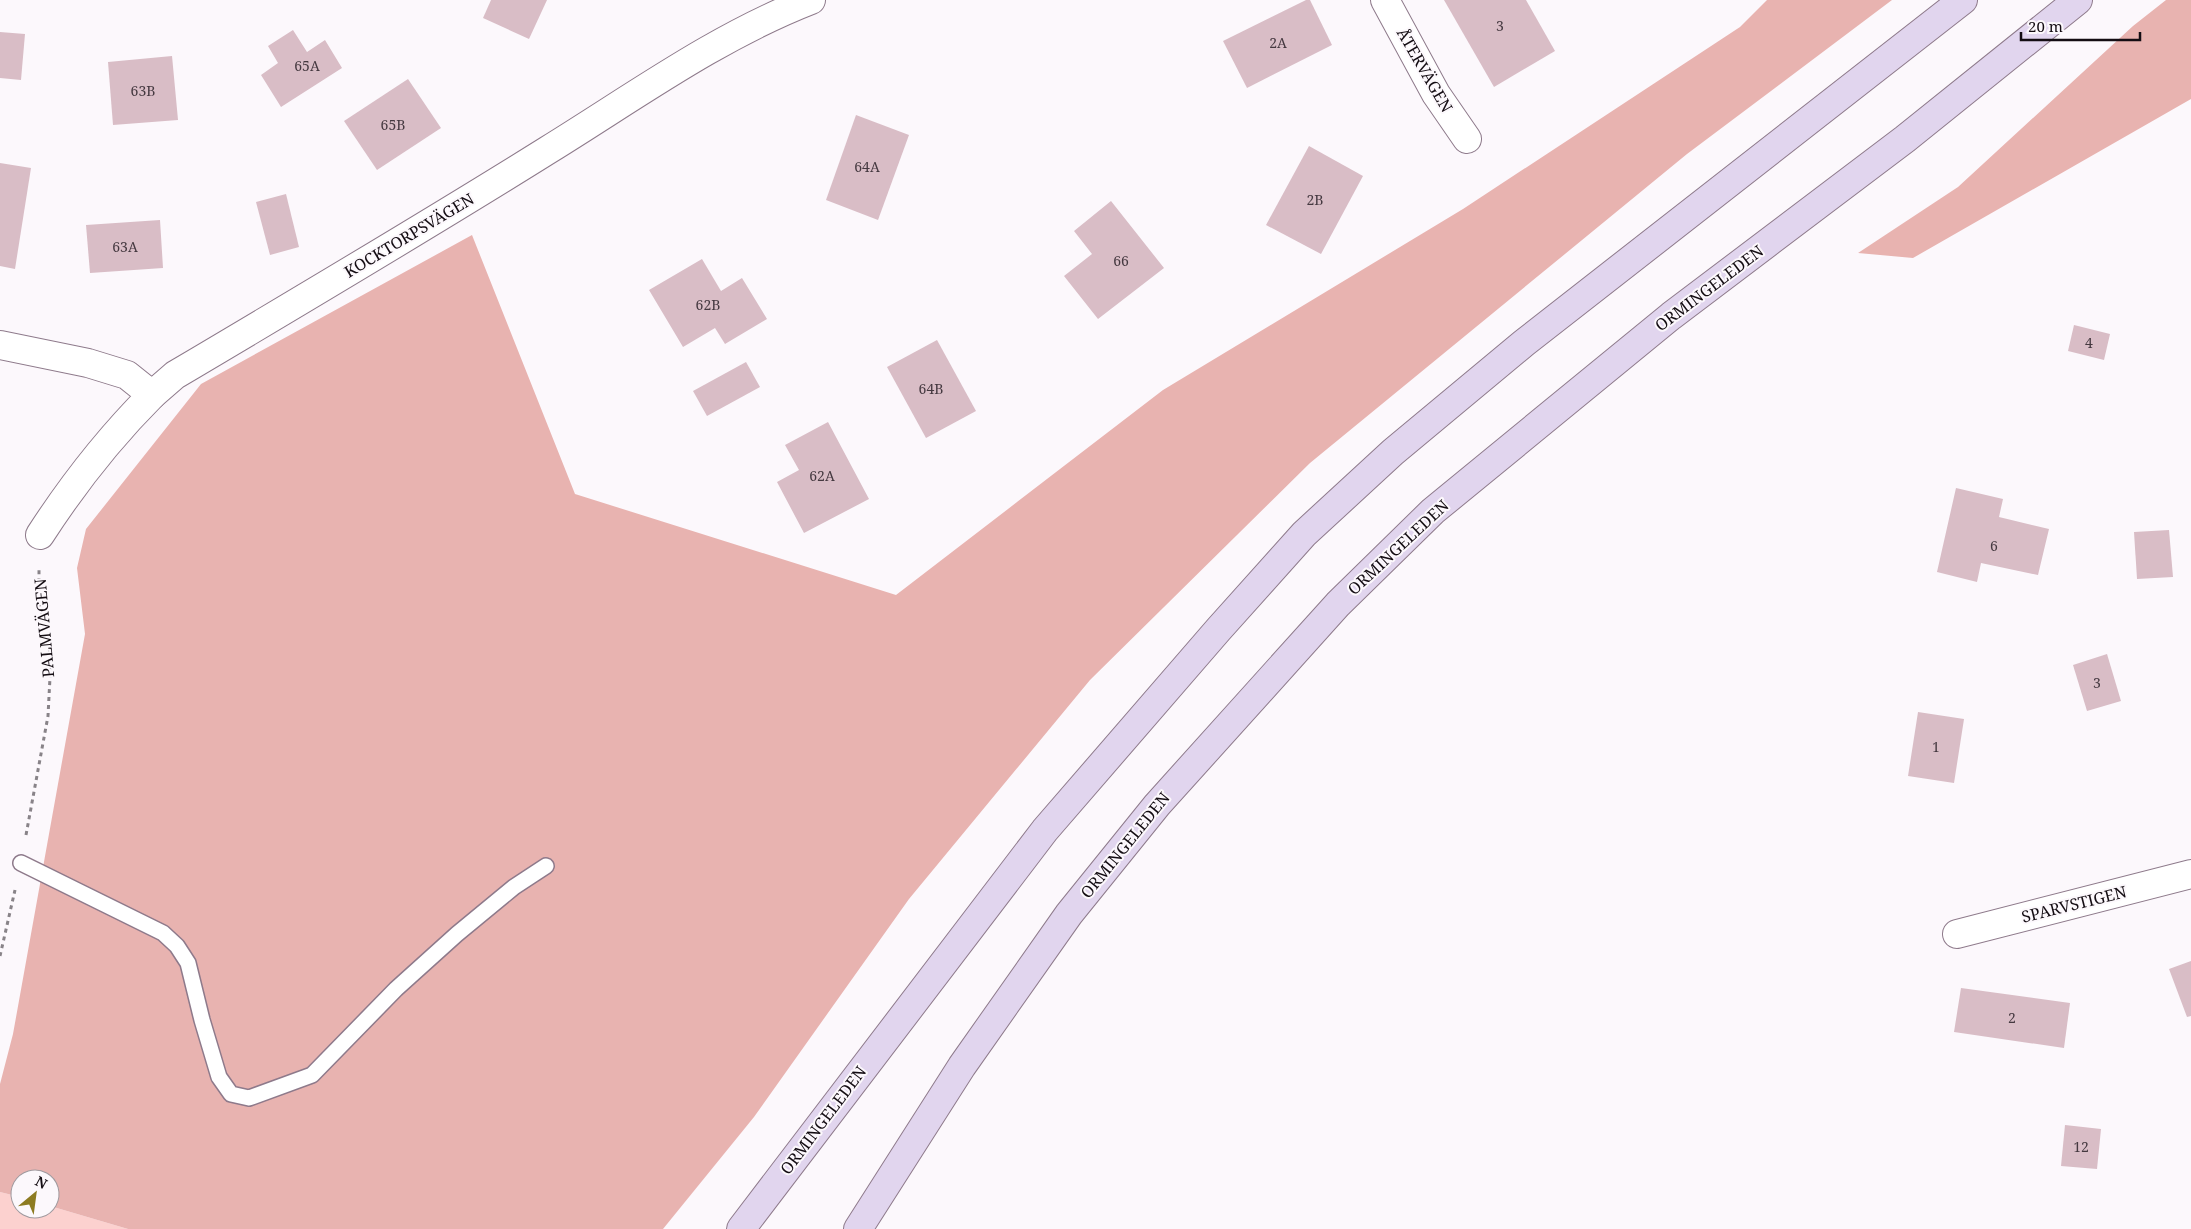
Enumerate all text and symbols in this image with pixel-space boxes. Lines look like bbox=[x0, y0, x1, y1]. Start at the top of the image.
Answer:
scale bar bbox=[2021, 10, 2140, 42]
house number: 3 bbox=[1496, 16, 1504, 35]
text: 20 m bbox=[2028, 16, 2063, 36]
street label: ÅTERVÄGEN bbox=[1392, 24, 1458, 116]
house number: 2A bbox=[1269, 33, 1287, 52]
house number: 65A bbox=[294, 56, 320, 75]
house number: 63B bbox=[131, 81, 155, 100]
house number: 65B bbox=[381, 115, 405, 134]
house number: 64A bbox=[854, 157, 880, 176]
street label: KOCKTORPSVÄGEN bbox=[340, 188, 478, 282]
house number: 2B bbox=[1307, 190, 1323, 209]
house number: 63A bbox=[112, 237, 138, 256]
street label: ORMINGELEDEN bbox=[1650, 240, 1768, 336]
house number: 66 bbox=[1113, 251, 1129, 270]
house number: 62B bbox=[696, 295, 720, 314]
house number: 4 bbox=[2085, 333, 2093, 352]
house number: 64B bbox=[919, 379, 943, 398]
house number: 62A bbox=[809, 466, 835, 485]
street label: ORMINGELEDEN bbox=[1343, 494, 1453, 600]
house number: 6 bbox=[1990, 536, 1998, 555]
street label: PALMVÄGEN bbox=[29, 578, 59, 678]
house number: 3 bbox=[2093, 673, 2101, 692]
house number: 1 bbox=[1932, 737, 1940, 756]
street label: ORMINGELEDEN bbox=[1075, 787, 1175, 903]
street label: SPARVSTIGEN bbox=[2019, 880, 2129, 928]
house number: 2 bbox=[2008, 1008, 2016, 1027]
street label: ORMINGELEDEN bbox=[775, 1061, 871, 1179]
house number: 12 bbox=[2073, 1137, 2089, 1156]
north arrow bbox=[10, 1169, 60, 1219]
text: N bbox=[32, 1171, 51, 1193]

